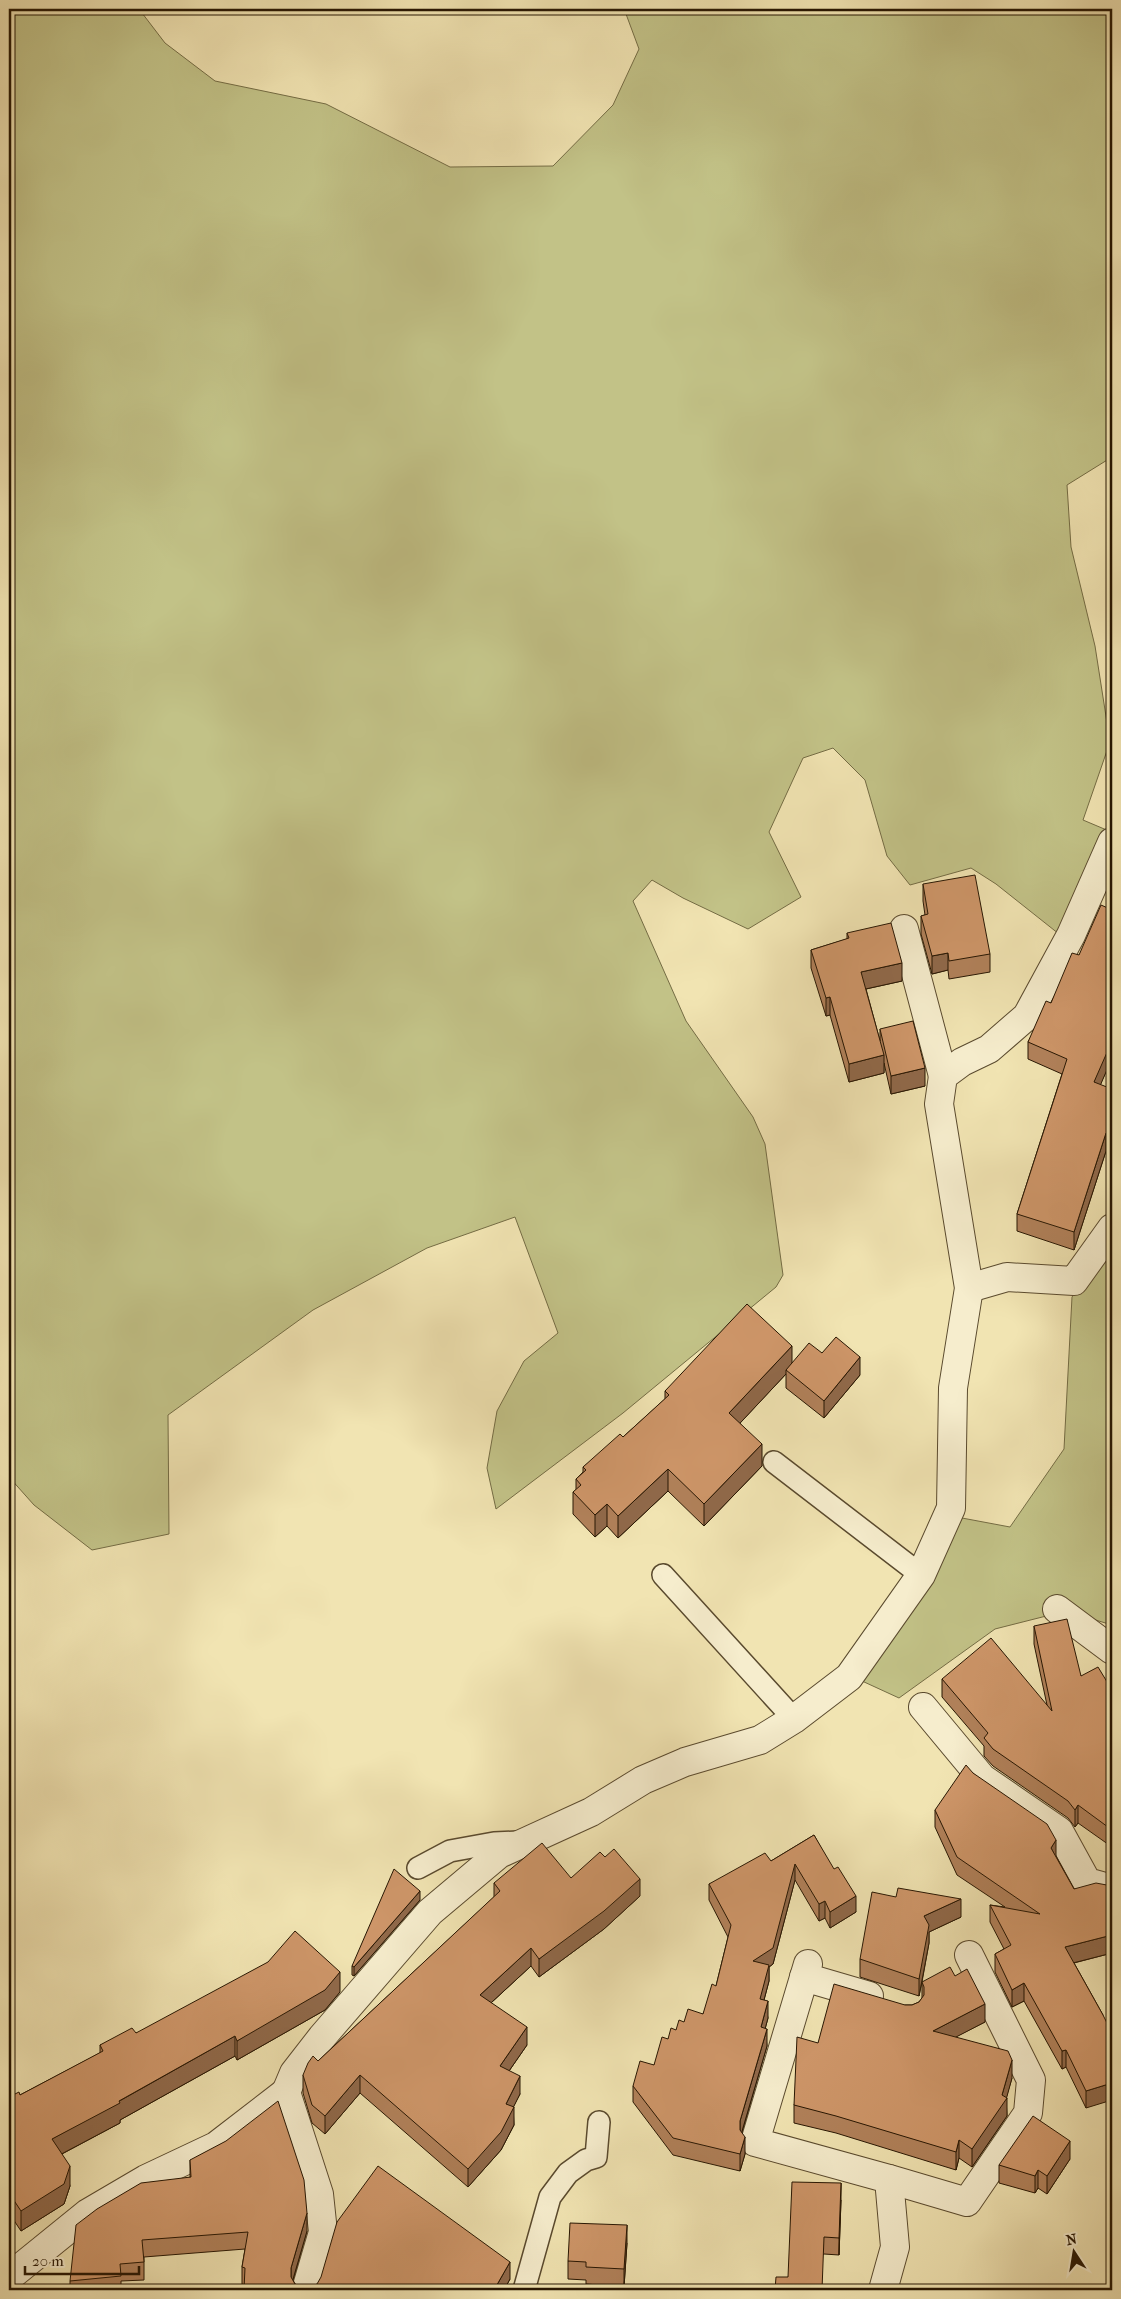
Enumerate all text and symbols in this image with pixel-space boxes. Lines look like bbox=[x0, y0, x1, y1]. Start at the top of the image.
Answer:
north arrow bbox=[1048, 2226, 1098, 2276]
text: N bbox=[1064, 2230, 1079, 2249]
scale bar bbox=[25, 2244, 139, 2276]
text: 20 m bbox=[32, 2252, 64, 2270]

